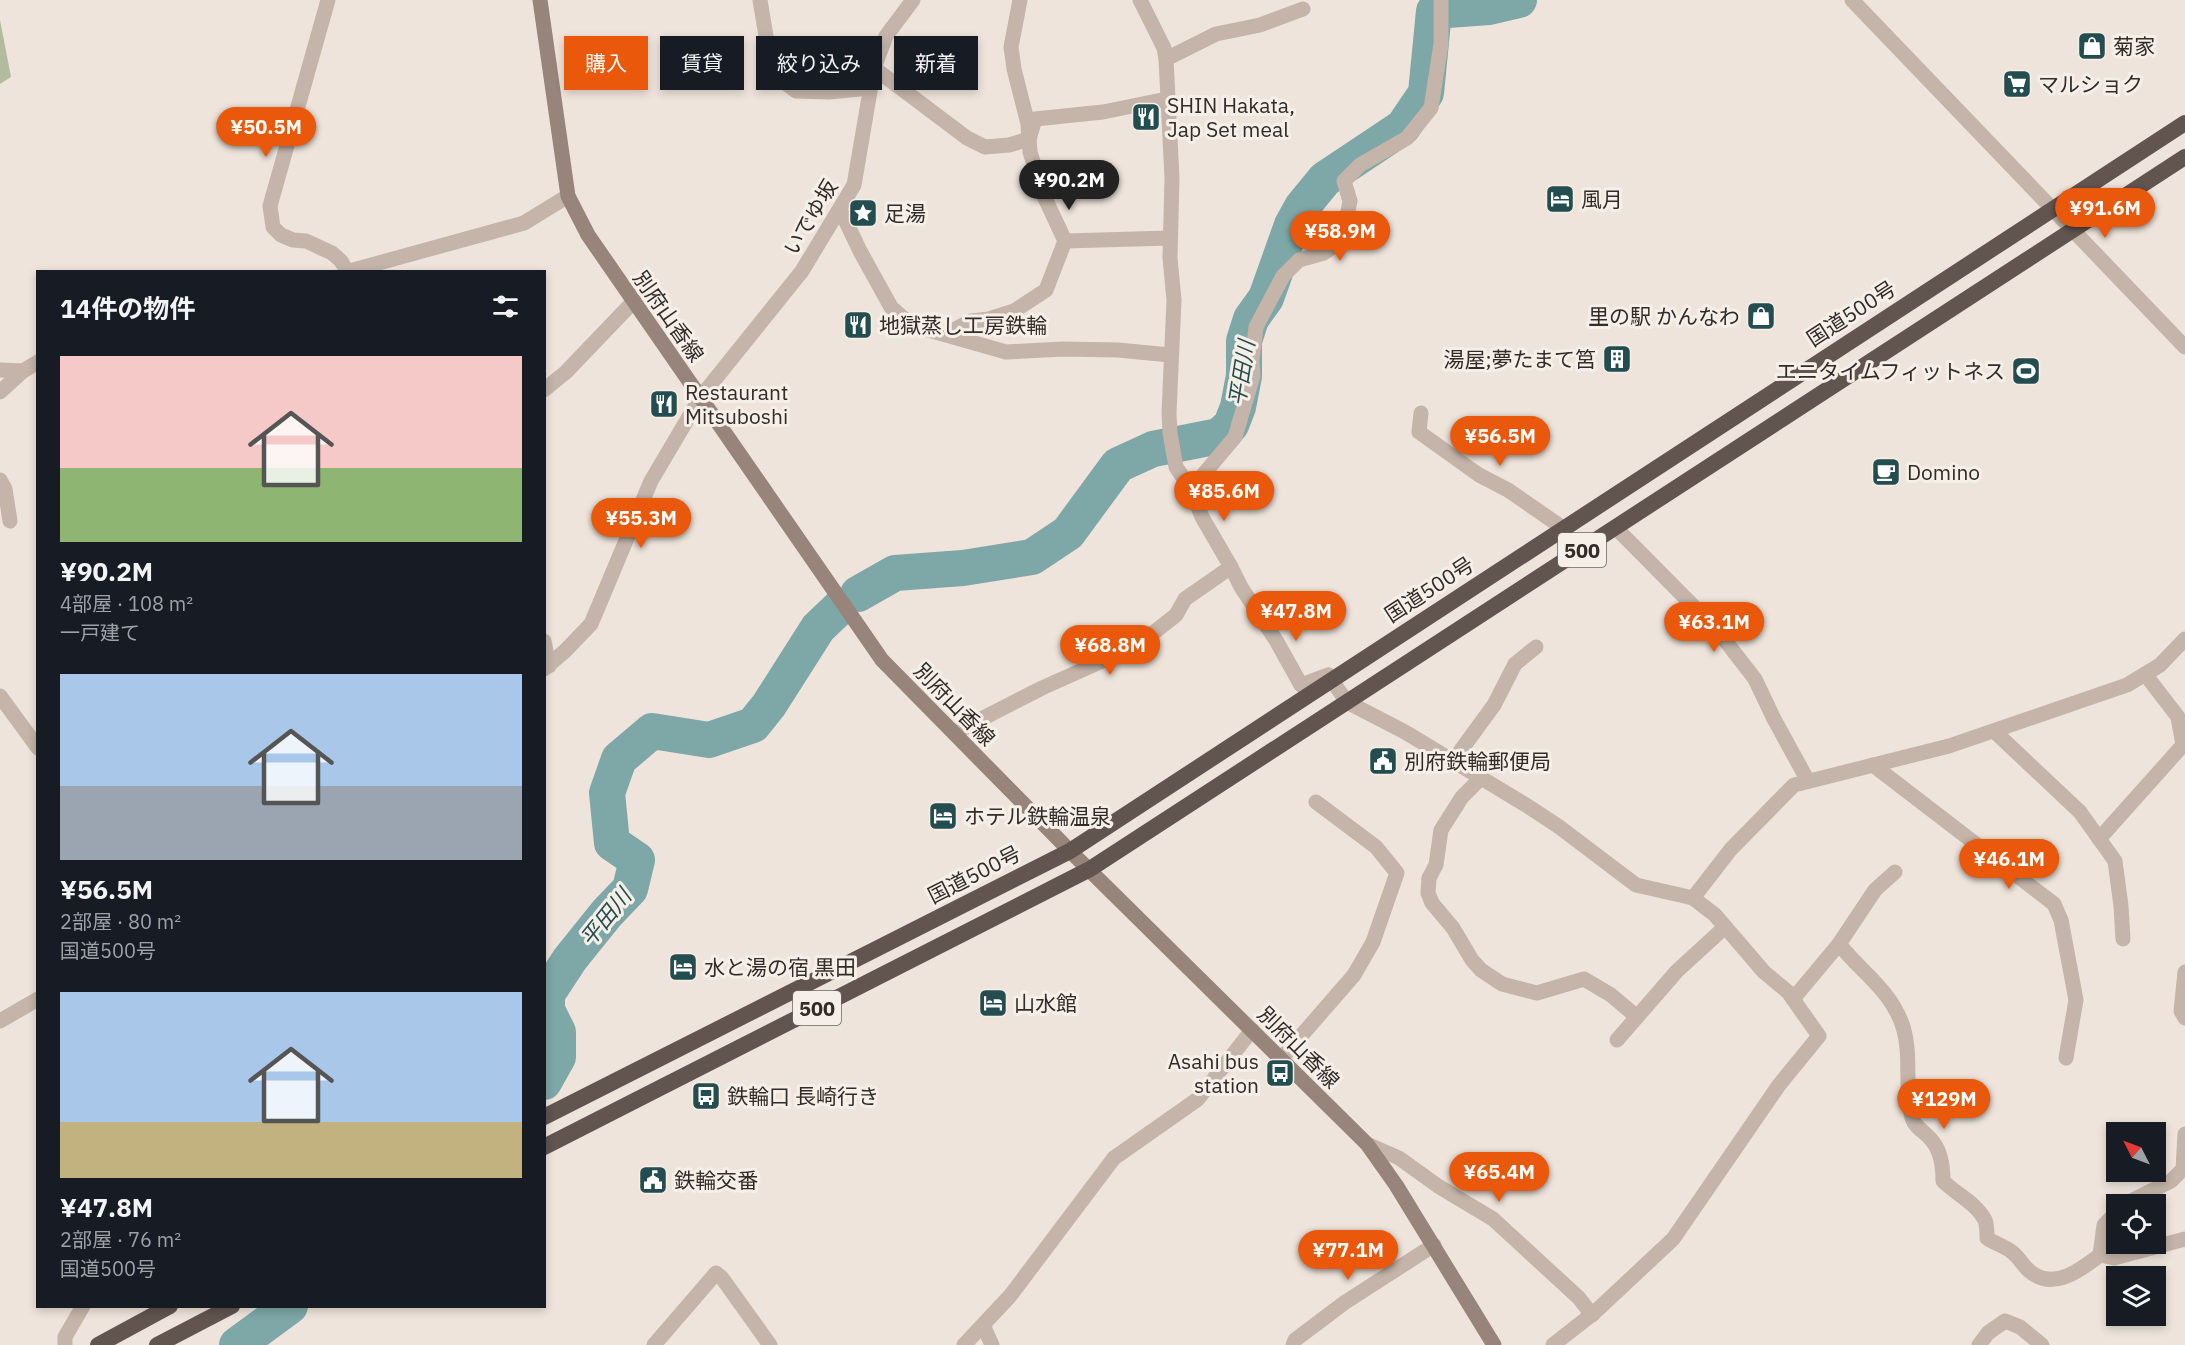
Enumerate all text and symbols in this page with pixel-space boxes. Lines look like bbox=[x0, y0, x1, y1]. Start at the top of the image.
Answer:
shop icon: 菊家 bbox=[2076, 30, 2108, 62]
place label: 菊家 bbox=[2113, 32, 2155, 60]
chip: 購入 bbox=[564, 36, 648, 90]
chip: 賃貸 bbox=[660, 36, 744, 90]
chip: 絞り込み bbox=[756, 36, 882, 90]
chip: 新着 bbox=[894, 36, 978, 90]
supermarket icon: マルショク bbox=[2001, 68, 2033, 100]
place label: マルショク bbox=[2038, 70, 2143, 98]
place label: SHIN Hakata, Jap Set meal bbox=[1167, 91, 1295, 143]
restaurant icon: SHIN Hakata, Jap Set meal bbox=[1130, 101, 1162, 133]
pin: ¥50.5M bbox=[217, 107, 315, 158]
text: ¥50.5M bbox=[230, 113, 302, 140]
pin: ¥90.2M bbox=[1020, 160, 1118, 211]
text: ¥90.2M bbox=[1033, 166, 1105, 193]
street label: いでゆ坂 bbox=[777, 174, 843, 260]
hotel icon: 風月 bbox=[1544, 183, 1576, 215]
place label: 風月 bbox=[1581, 185, 1623, 213]
pin: ¥91.6M bbox=[2056, 188, 2154, 239]
text: ¥91.6M bbox=[2069, 194, 2141, 221]
place icon: 足湯 bbox=[847, 197, 879, 229]
place label: 足湯 bbox=[884, 199, 926, 227]
pin: ¥58.9M bbox=[1291, 211, 1389, 262]
text: ¥58.9M bbox=[1304, 217, 1376, 244]
street label: 別府山香線 bbox=[627, 265, 711, 367]
street label: 国道500号 bbox=[1801, 274, 1901, 352]
icon: filters bbox=[489, 290, 522, 323]
text: 14件の物件 bbox=[60, 291, 195, 325]
shop icon: 里の駅 かんなわ bbox=[1745, 300, 1777, 332]
place label: 里の駅 かんなわ bbox=[1588, 302, 1740, 330]
restaurant icon: 地獄蒸し工房鉄輪 bbox=[842, 309, 874, 341]
place label: 地獄蒸し工房鉄輪 bbox=[879, 311, 1047, 339]
water label: 平田川 bbox=[1222, 336, 1261, 408]
building icon: 湯屋;夢たまて筥 bbox=[1601, 343, 1633, 375]
place label: 湯屋;夢たまて筥 bbox=[1443, 345, 1596, 373]
sports icon: エニタイムフィットネス bbox=[2010, 355, 2042, 387]
place label: エニタイムフィットネス bbox=[1776, 357, 2005, 385]
place label: Restaurant Mitsuboshi bbox=[685, 378, 788, 430]
restaurant icon: Restaurant Mitsuboshi bbox=[648, 388, 680, 420]
icon: home bbox=[237, 395, 345, 503]
pin: ¥56.5M bbox=[1451, 416, 1549, 467]
text: ¥56.5M bbox=[1464, 422, 1536, 449]
cafe icon: Domino bbox=[1870, 456, 1902, 488]
place label: Domino bbox=[1907, 458, 1980, 486]
pin: ¥85.6M bbox=[1175, 471, 1273, 522]
text: ¥85.6M bbox=[1188, 477, 1260, 504]
pin: ¥55.3M bbox=[592, 498, 690, 549]
text: ¥55.3M bbox=[605, 504, 677, 531]
road number: 500 bbox=[1558, 533, 1606, 567]
street label: 国道500号 bbox=[1379, 550, 1479, 628]
text: ¥90.2M bbox=[60, 554, 153, 588]
text: 4部屋 · 108 m² bbox=[60, 590, 193, 617]
pin: ¥47.8M bbox=[1247, 591, 1345, 642]
text: ¥47.8M bbox=[1260, 597, 1332, 624]
pin: ¥63.1M bbox=[1665, 602, 1763, 653]
text: ¥63.1M bbox=[1678, 608, 1750, 635]
text: 一戸建て bbox=[60, 619, 140, 646]
pin: ¥68.8M bbox=[1061, 625, 1159, 676]
text: ¥68.8M bbox=[1074, 631, 1146, 658]
street label: 別府山香線 bbox=[908, 657, 1002, 751]
icon: home bbox=[237, 713, 345, 821]
public building icon: 別府鉄輪郵便局 bbox=[1367, 745, 1399, 777]
place label: 別府鉄輪郵便局 bbox=[1404, 747, 1551, 775]
hotel icon: ホテル鉄輪温泉 bbox=[927, 800, 959, 832]
place label: ホテル鉄輪温泉 bbox=[964, 802, 1111, 830]
street label: 国道500号 bbox=[923, 839, 1025, 909]
pin: ¥46.1M bbox=[1960, 839, 2058, 890]
text: ¥46.1M bbox=[1973, 845, 2045, 872]
text: ¥56.5M bbox=[60, 872, 153, 906]
water label: 平田川 bbox=[573, 881, 638, 952]
text: 2部屋 · 80 m² bbox=[60, 908, 181, 935]
text: 国道500号 bbox=[60, 937, 156, 964]
hotel icon: 水と湯の宿 黒田 bbox=[667, 951, 699, 983]
place label: 水と湯の宿 黒田 bbox=[704, 953, 856, 981]
hotel icon: 山水館 bbox=[977, 987, 1009, 1019]
place label: 山水館 bbox=[1014, 989, 1077, 1017]
road number: 500 bbox=[793, 991, 841, 1025]
street label: 別府山香線 bbox=[1252, 1000, 1346, 1094]
icon: home bbox=[237, 1031, 345, 1139]
place label: Asahi bus station bbox=[1168, 1047, 1259, 1099]
bus stop icon: Asahi bus station bbox=[1264, 1057, 1296, 1089]
pin: ¥129M bbox=[1902, 1079, 1986, 1130]
bus stop icon: 鉄輪口 長崎行き bbox=[690, 1080, 722, 1112]
place label: 鉄輪口 長崎行き bbox=[727, 1082, 879, 1110]
text: ¥129M bbox=[1911, 1085, 1977, 1112]
north arrow bbox=[2106, 1122, 2166, 1182]
map controls bbox=[2106, 1122, 2166, 1326]
pin: ¥65.4M bbox=[1450, 1152, 1548, 1203]
text: ¥65.4M bbox=[1463, 1158, 1535, 1185]
public building icon: 鉄輪交番 bbox=[637, 1164, 669, 1196]
place label: 鉄輪交番 bbox=[674, 1166, 758, 1194]
text: ¥47.8M bbox=[60, 1190, 153, 1224]
button: locate bbox=[2106, 1194, 2166, 1254]
text: 2部屋 · 76 m² bbox=[60, 1226, 181, 1253]
pin: ¥77.1M bbox=[1299, 1230, 1397, 1281]
text: ¥77.1M bbox=[1312, 1236, 1384, 1263]
text: 国道500号 bbox=[60, 1255, 156, 1282]
button: layers bbox=[2106, 1266, 2166, 1326]

